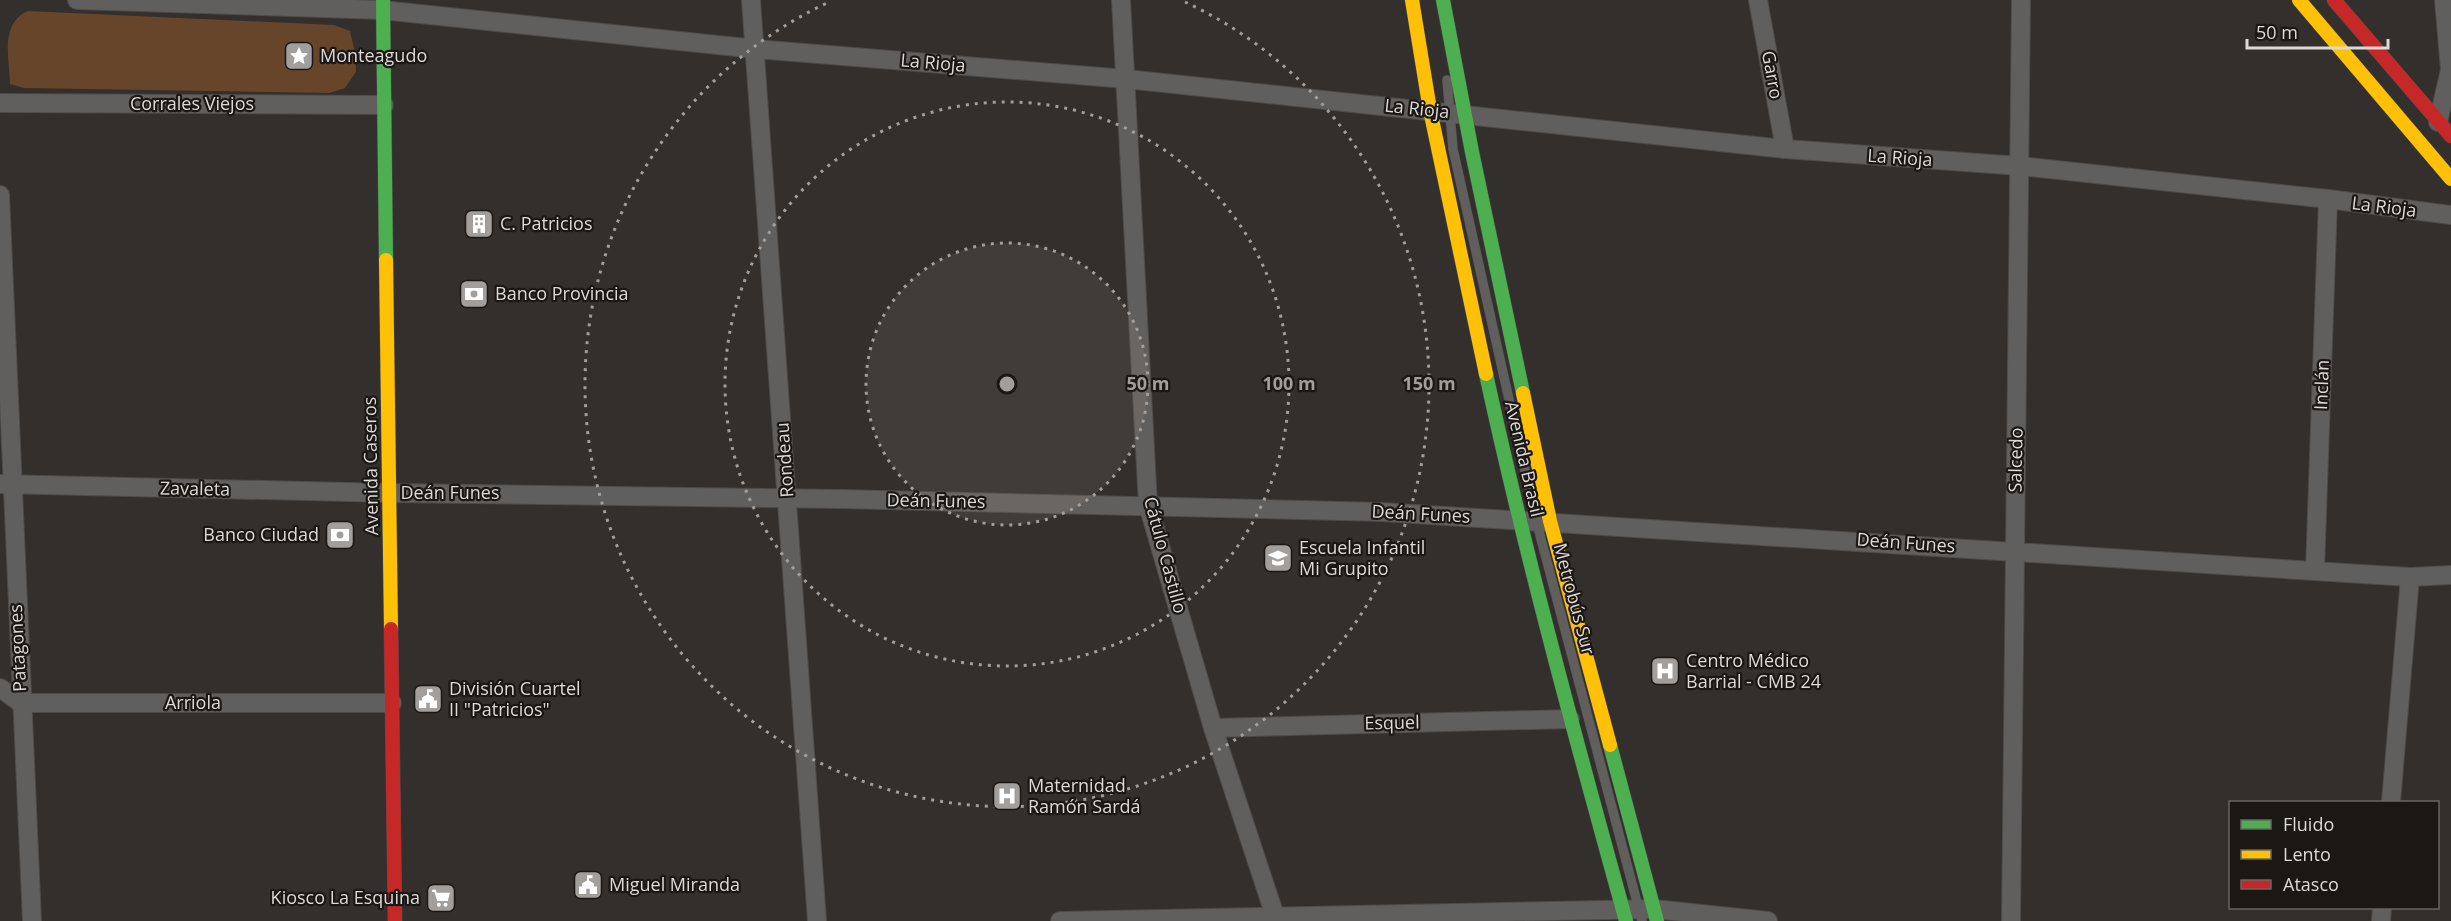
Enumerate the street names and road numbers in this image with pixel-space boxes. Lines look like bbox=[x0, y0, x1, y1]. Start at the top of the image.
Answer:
street label: La Rioja bbox=[900, 47, 967, 77]
street label: Garro bbox=[1757, 49, 1789, 101]
street label: Corrales Viejos bbox=[130, 91, 254, 115]
street label: La Rioja bbox=[1383, 93, 1451, 123]
street label: La Rioja bbox=[1867, 143, 1933, 171]
street label: La Rioja bbox=[2350, 190, 2418, 222]
street label: Inclán bbox=[2308, 359, 2334, 411]
street label: Avenida Caseros bbox=[357, 397, 383, 535]
street label: Avenida Brasil bbox=[1500, 398, 1550, 519]
street label: Rondeau bbox=[769, 422, 799, 498]
street label: Salcedo bbox=[2002, 427, 2028, 493]
street label: Zavaleta bbox=[160, 475, 230, 501]
street label: Deán Funes bbox=[401, 480, 499, 504]
street label: Deán Funes bbox=[886, 487, 986, 513]
street label: Cátulo Castillo bbox=[1139, 494, 1193, 616]
street label: Deán Funes bbox=[1371, 498, 1471, 528]
street label: Deán Funes bbox=[1856, 527, 1956, 557]
street label: Metrobús Sur bbox=[1549, 540, 1602, 658]
street label: Patagones bbox=[3, 604, 31, 692]
street label: Arriola bbox=[165, 690, 221, 714]
street label: Esquel bbox=[1364, 710, 1420, 734]

